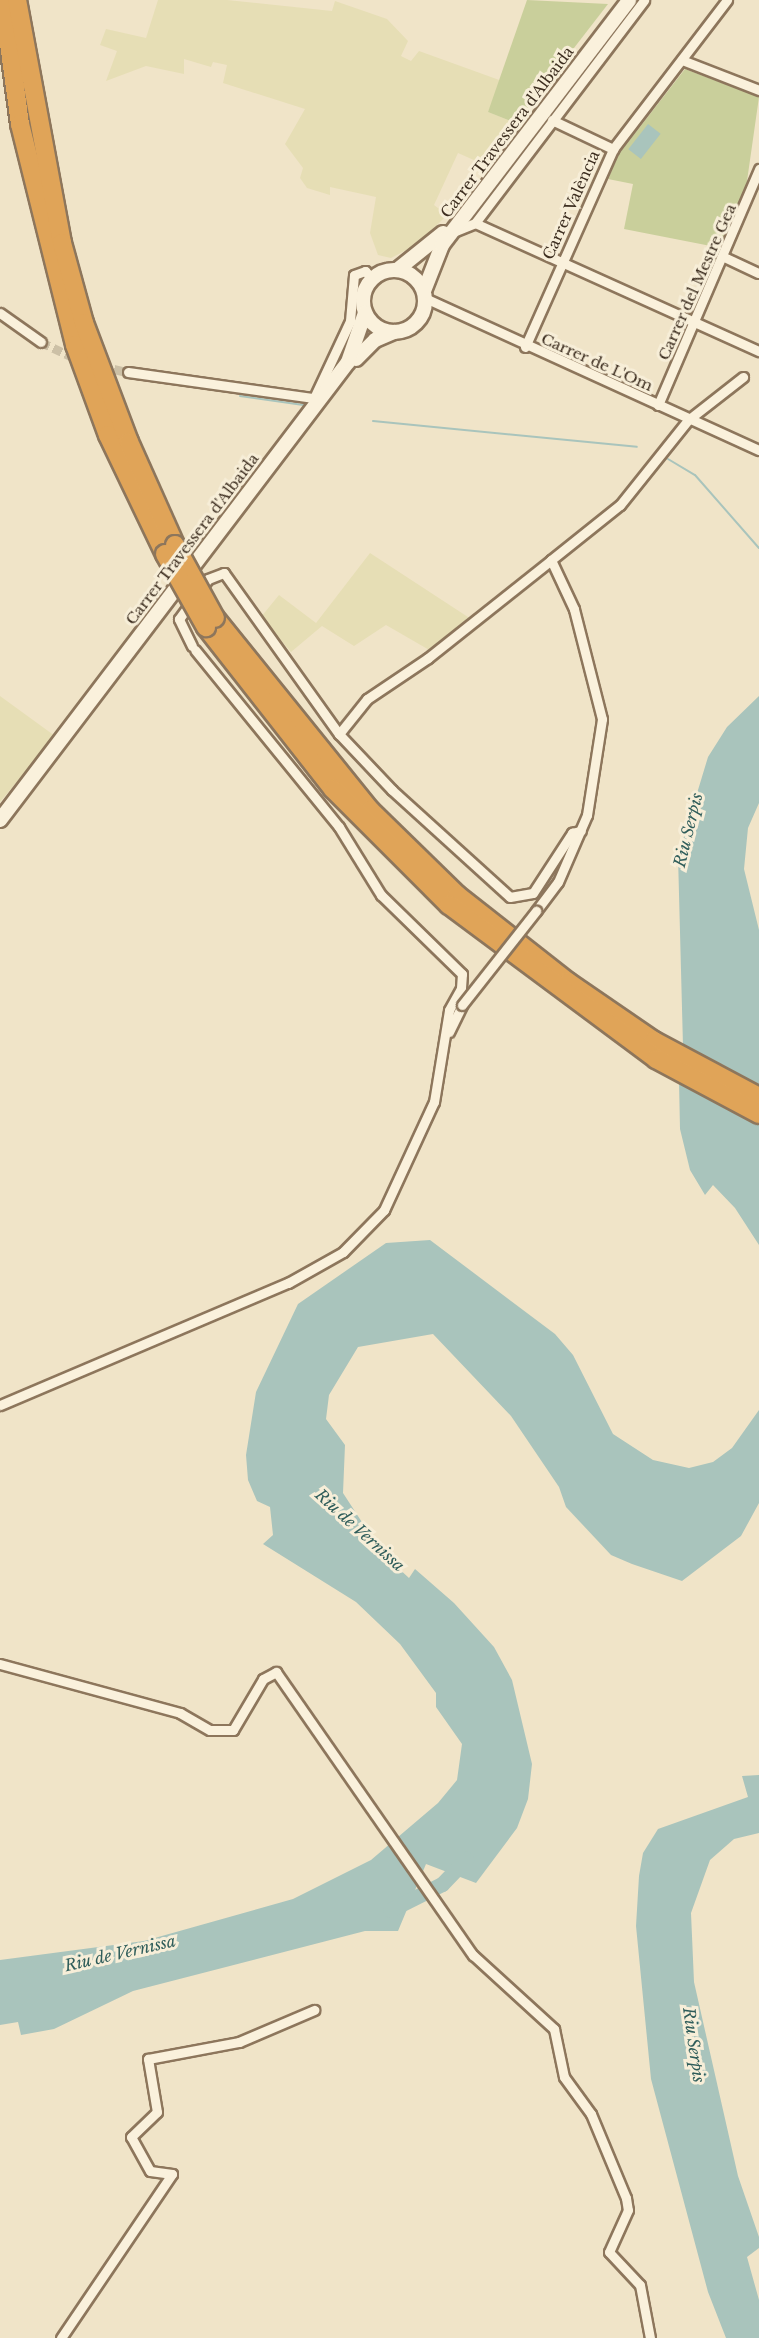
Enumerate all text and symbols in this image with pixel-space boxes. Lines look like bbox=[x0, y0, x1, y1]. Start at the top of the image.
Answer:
street label: Carrer Travessera d'Albaida bbox=[436, 43, 578, 221]
street label: Carrer València bbox=[539, 147, 603, 263]
street label: Carrer del Mestre Gea bbox=[654, 201, 740, 363]
street label: Carrer de L'Om bbox=[538, 329, 656, 395]
street label: Carrer Travessera d'Albaida bbox=[121, 450, 263, 628]
water label: Riu Serpis bbox=[669, 791, 707, 869]
water label: Riu de Vernissa bbox=[311, 1485, 409, 1575]
water label: Riu de Vernissa bbox=[62, 1931, 178, 1975]
water label: Riu Serpis bbox=[679, 2006, 709, 2084]

